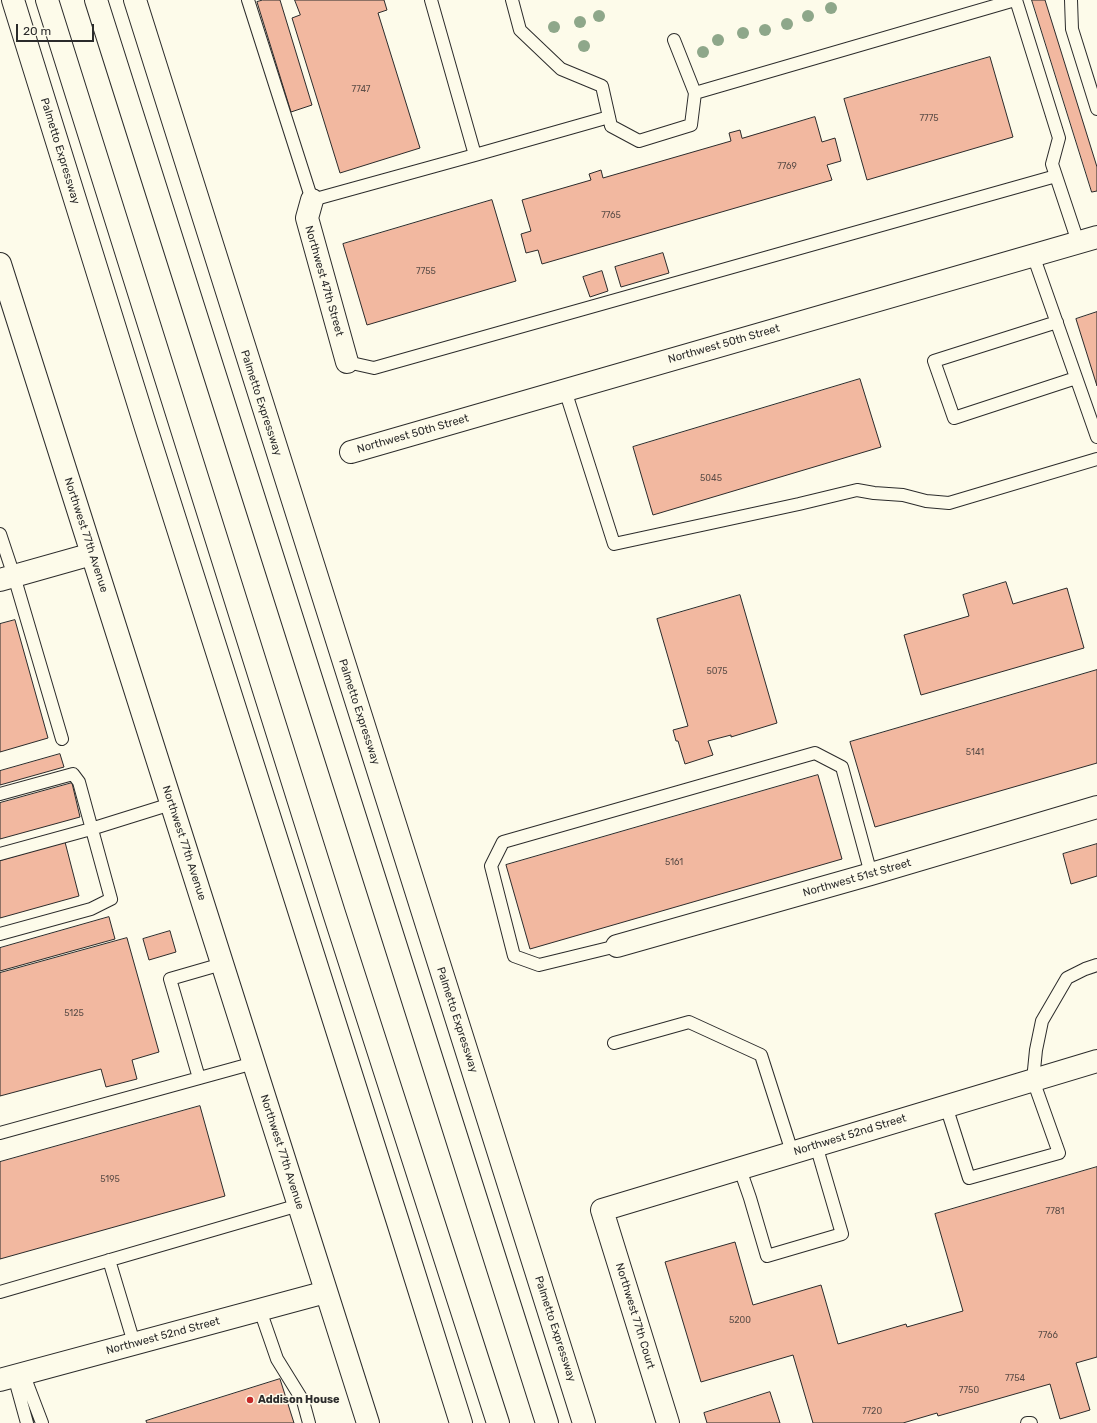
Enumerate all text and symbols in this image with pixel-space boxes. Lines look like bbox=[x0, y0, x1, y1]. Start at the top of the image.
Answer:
scale bar bbox=[18, 16, 96, 42]
text: 20 m bbox=[23, 24, 51, 38]
house number: 7747 bbox=[352, 84, 370, 94]
street label: Palmetto Expressway bbox=[38, 96, 82, 206]
house number: 7775 bbox=[919, 113, 939, 123]
house number: 7769 bbox=[777, 161, 797, 171]
house number: 7765 bbox=[601, 210, 621, 220]
street label: Northwest 47th Street bbox=[302, 224, 346, 338]
house number: 7755 bbox=[416, 266, 436, 276]
street label: Northwest 50th Street bbox=[667, 322, 781, 366]
street label: Palmetto Expressway bbox=[238, 348, 284, 458]
street label: Northwest 50th Street bbox=[356, 412, 470, 456]
house number: 5045 bbox=[700, 473, 722, 483]
street label: Northwest 77th Avenue bbox=[61, 476, 111, 594]
street label: Palmetto Expressway bbox=[336, 657, 382, 767]
house number: 5075 bbox=[706, 666, 728, 676]
house number: 5141 bbox=[966, 747, 984, 757]
street label: Northwest 77th Avenue bbox=[159, 784, 209, 902]
street label: Northwest 51st Street bbox=[801, 856, 913, 900]
house number: 5161 bbox=[665, 857, 683, 867]
street label: Palmetto Expressway bbox=[434, 965, 480, 1075]
house number: 5125 bbox=[64, 1008, 84, 1018]
street label: Northwest 77th Avenue bbox=[257, 1093, 307, 1211]
street label: Northwest 52nd Street bbox=[792, 1112, 908, 1158]
house number: 5195 bbox=[100, 1174, 120, 1184]
house number: 7781 bbox=[1046, 1206, 1064, 1216]
street label: Northwest 77th Court bbox=[613, 1261, 657, 1371]
street label: Palmetto Expressway bbox=[532, 1274, 578, 1384]
street label: Northwest 52nd Street bbox=[105, 1314, 221, 1358]
house number: 5200 bbox=[729, 1315, 751, 1325]
house number: 7766 bbox=[1038, 1330, 1058, 1340]
house number: 7754 bbox=[1005, 1373, 1025, 1383]
house number: 7750 bbox=[959, 1385, 979, 1395]
place label: Addison House bbox=[258, 1393, 340, 1407]
marker: Addison House bbox=[245, 1395, 255, 1405]
house number: 7720 bbox=[862, 1406, 882, 1416]

